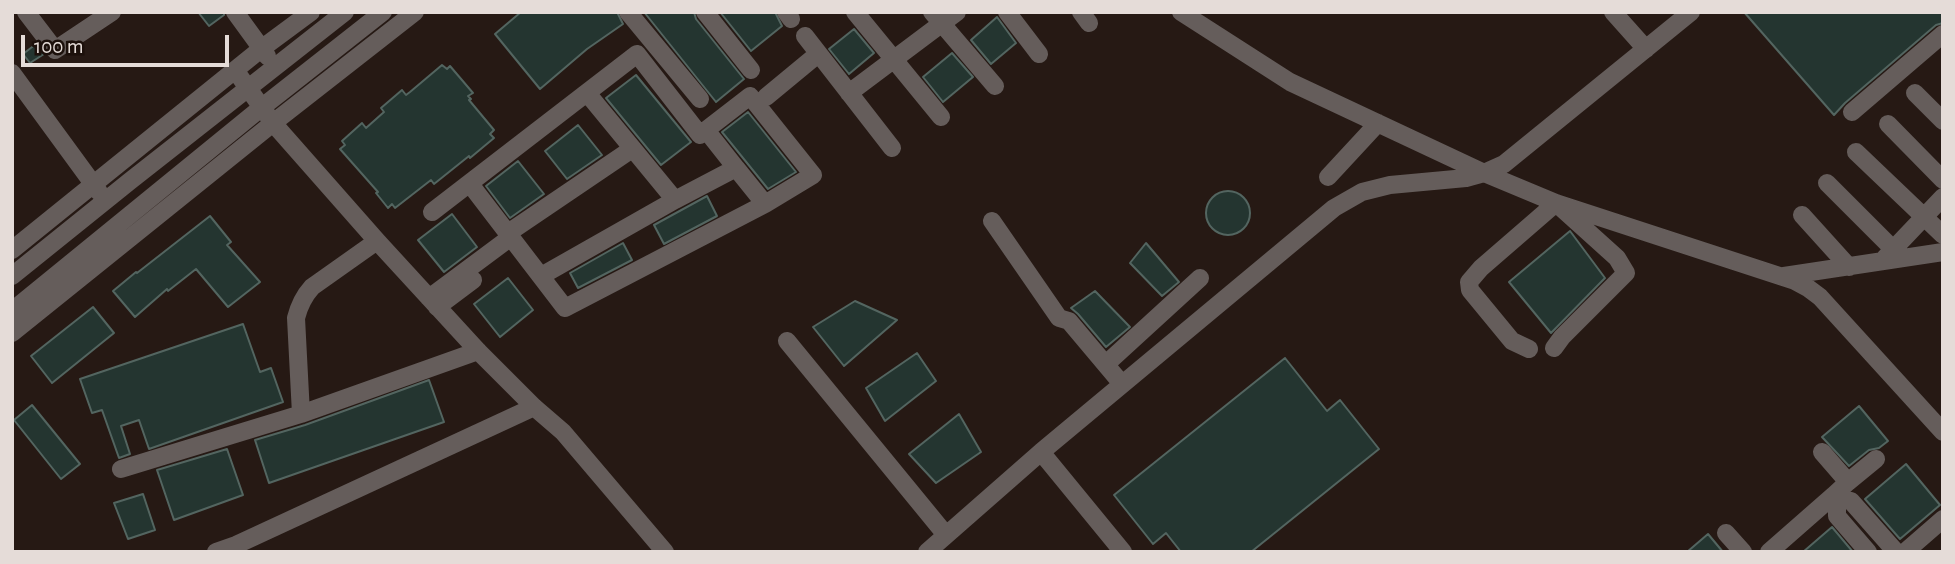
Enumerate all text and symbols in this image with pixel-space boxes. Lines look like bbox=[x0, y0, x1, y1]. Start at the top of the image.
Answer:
scale bar bbox=[24, 21, 233, 65]
text: 100 m bbox=[34, 36, 84, 57]

